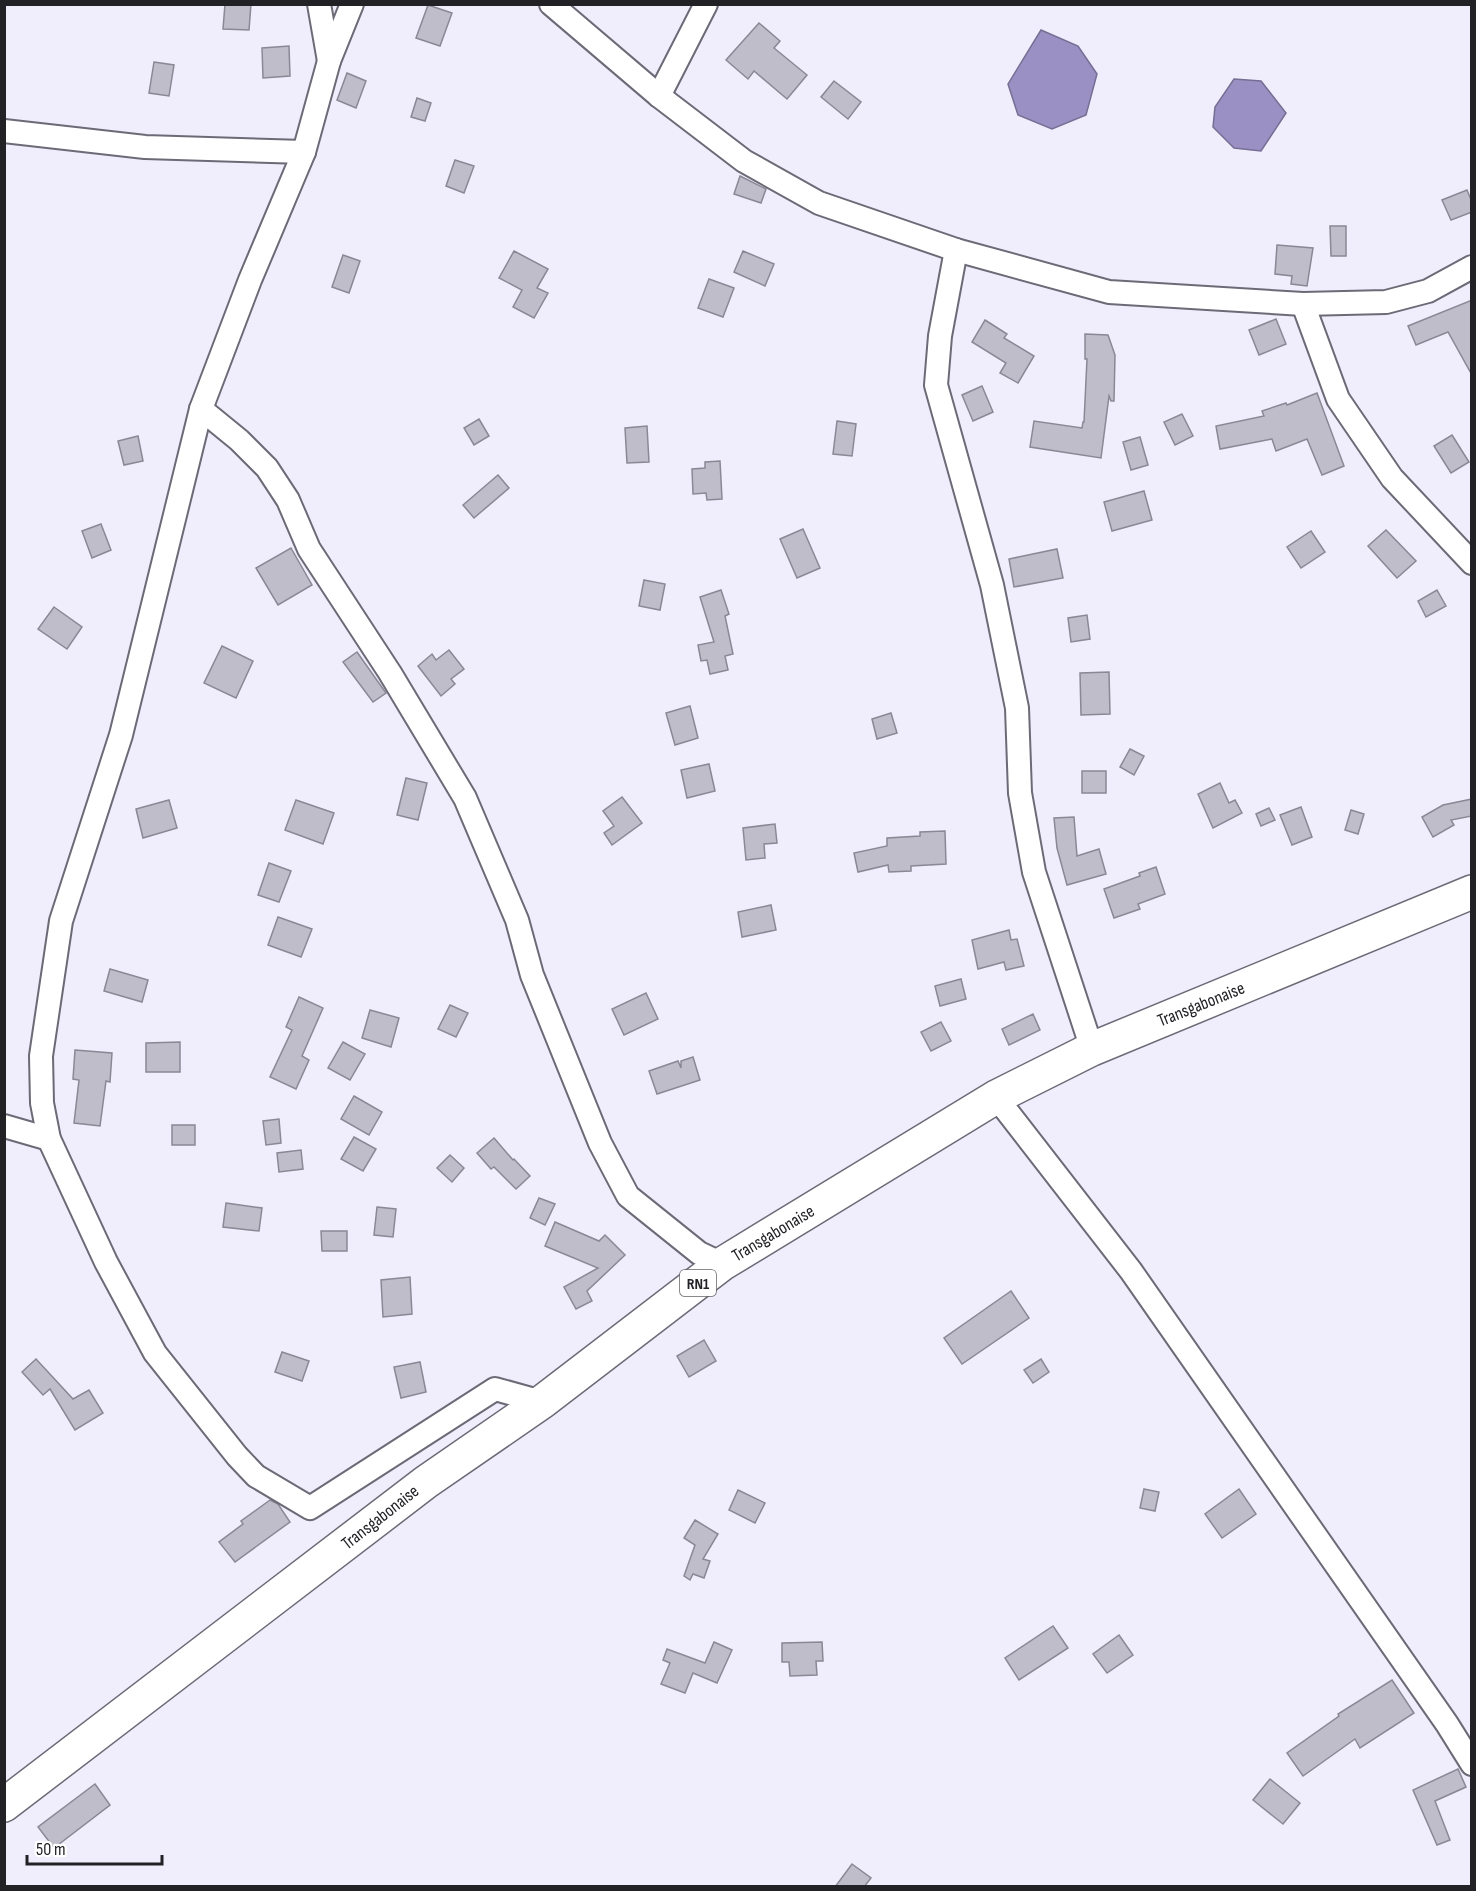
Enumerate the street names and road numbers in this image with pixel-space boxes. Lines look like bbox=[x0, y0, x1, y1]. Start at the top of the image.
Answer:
street label: Transgabonaise bbox=[1154, 977, 1248, 1031]
street label: Transgabonaise bbox=[728, 1201, 818, 1266]
road number: RN1 bbox=[680, 1270, 716, 1296]
street label: Transgabonaise bbox=[337, 1481, 423, 1554]

